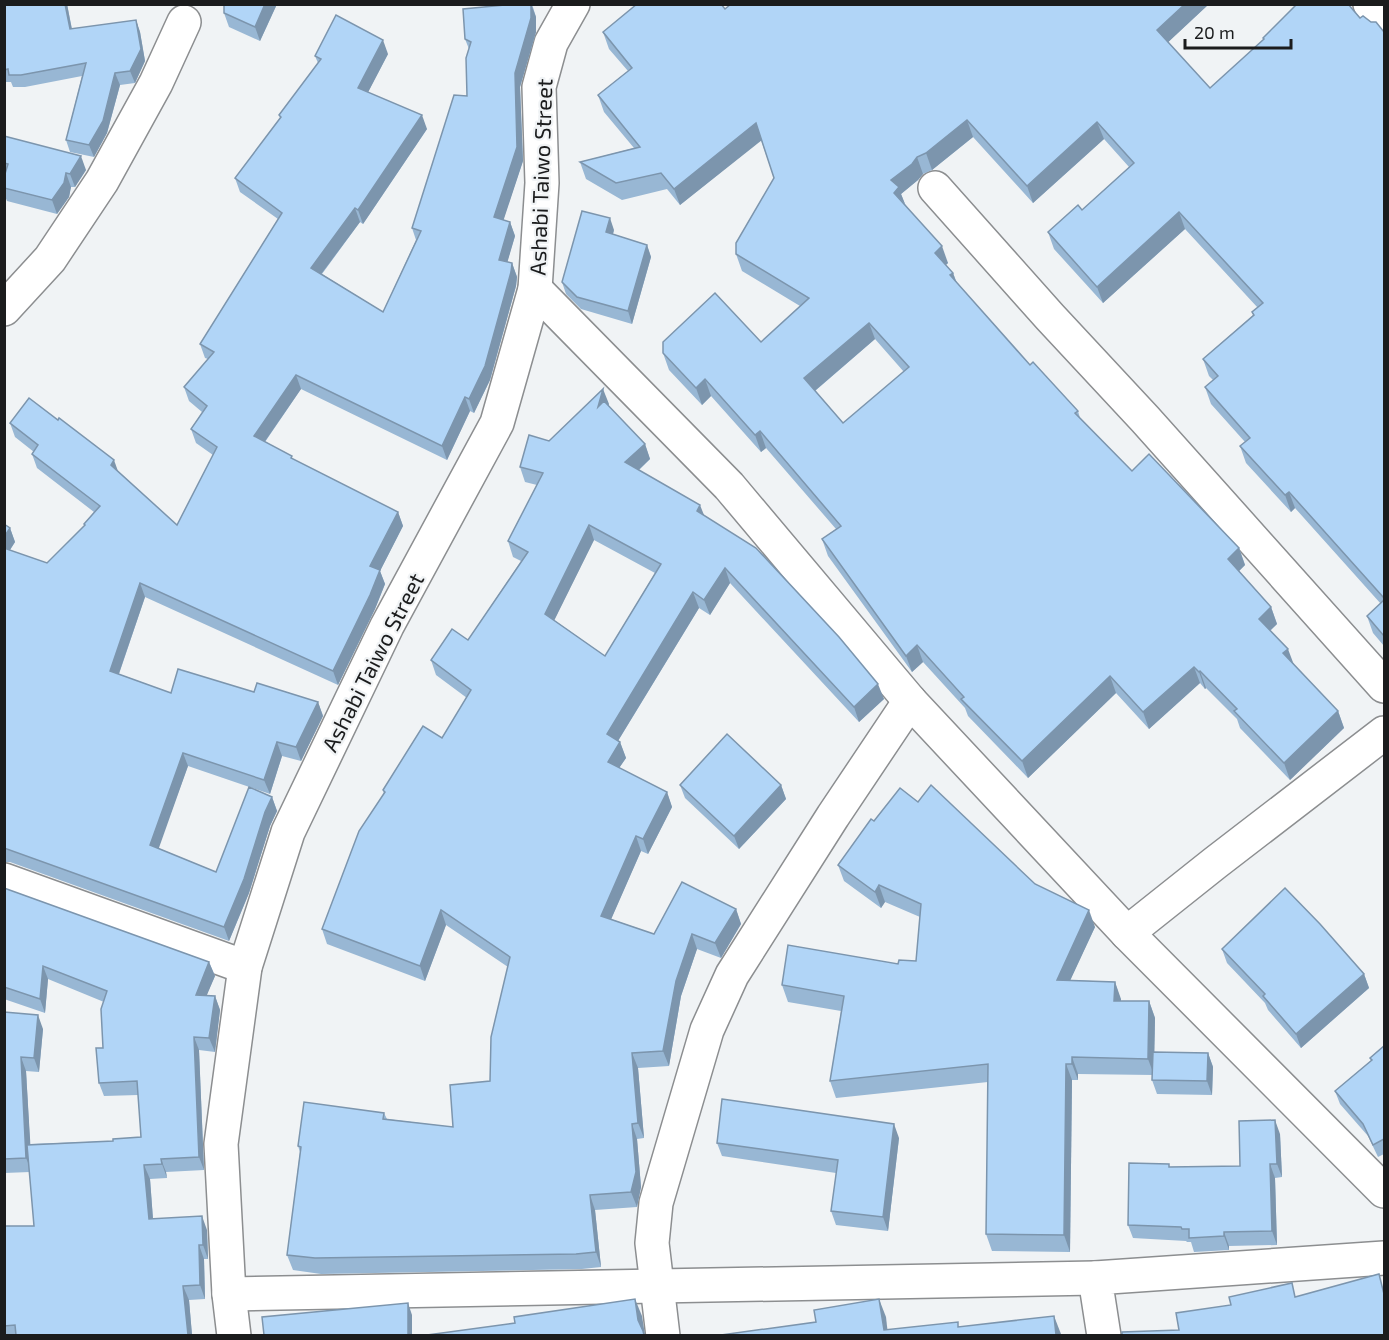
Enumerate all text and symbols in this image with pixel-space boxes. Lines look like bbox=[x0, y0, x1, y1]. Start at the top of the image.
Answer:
scale bar bbox=[1185, 12, 1292, 50]
text: 20 m bbox=[1194, 21, 1235, 43]
street label: Ashabi Taiwo Street bbox=[524, 78, 556, 276]
street label: Ashabi Taiwo Street bbox=[316, 568, 428, 756]

